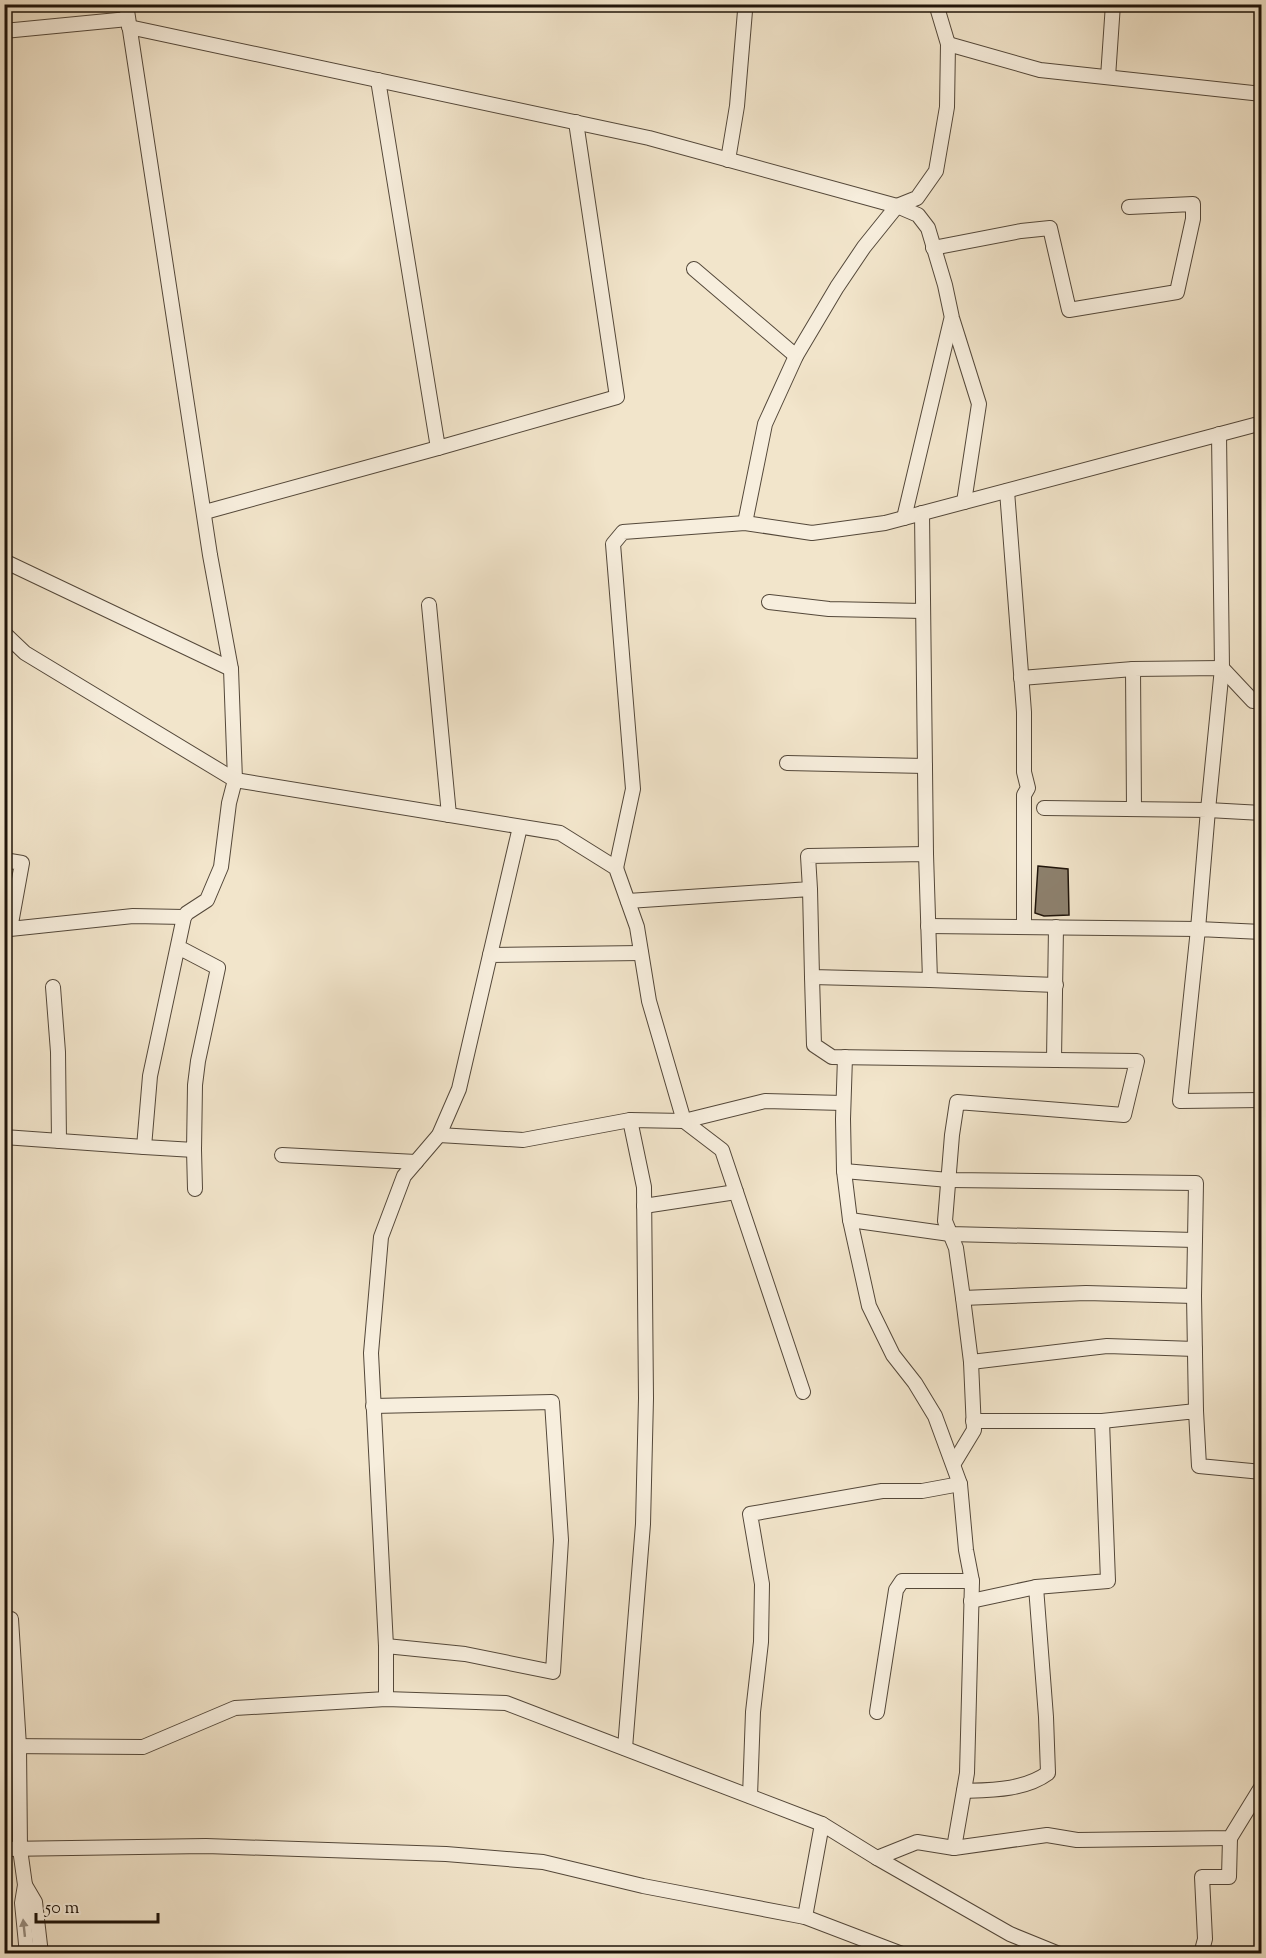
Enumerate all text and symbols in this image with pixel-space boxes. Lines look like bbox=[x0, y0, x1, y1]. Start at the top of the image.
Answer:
scale bar bbox=[36, 1886, 158, 1924]
text: 50 m bbox=[44, 1896, 80, 1922]
one-way arrow bbox=[19, 1919, 29, 1938]

